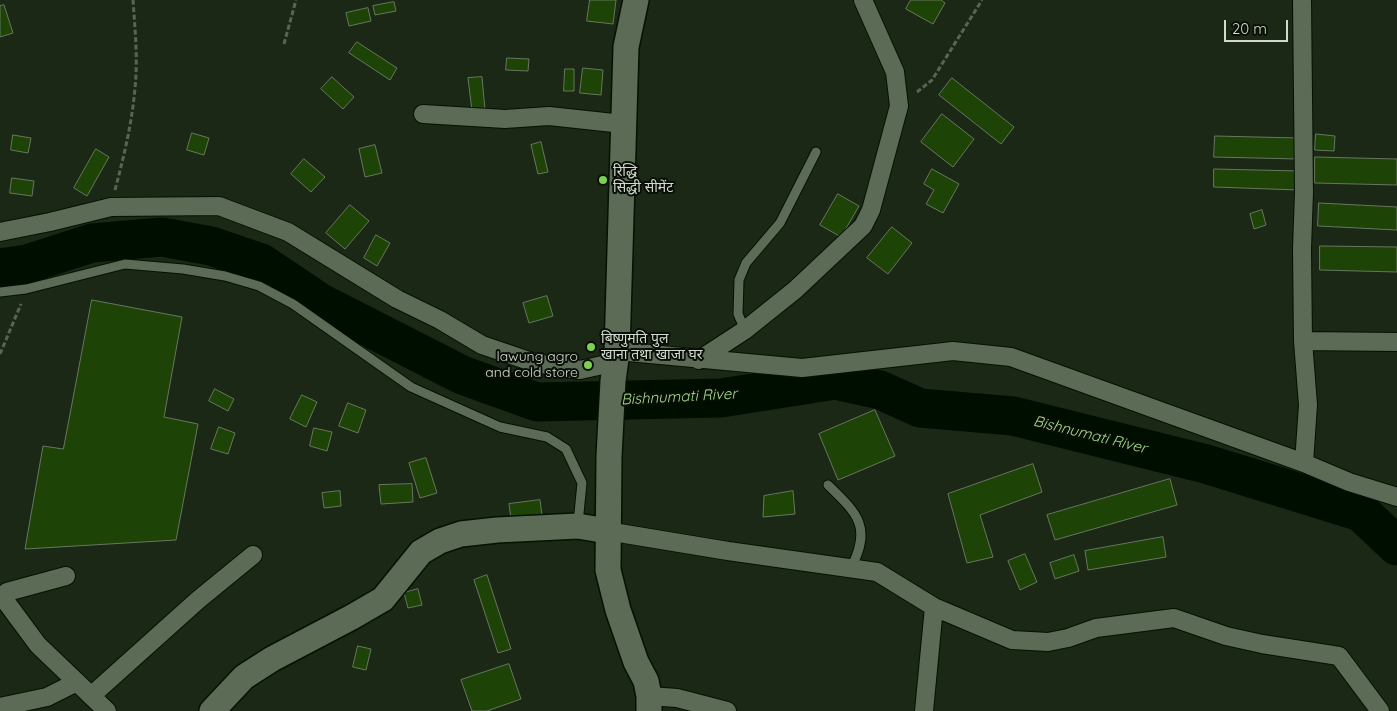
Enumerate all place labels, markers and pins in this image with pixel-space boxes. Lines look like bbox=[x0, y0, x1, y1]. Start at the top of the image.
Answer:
place label: रिद्धि सिद्धी सीमेंट bbox=[613, 164, 673, 196]
marker: रिद्धि सिद्धी सीमेंट bbox=[597, 174, 609, 186]
place label: बिष्णुमति पुल खाना तथा खाजा घर bbox=[601, 331, 703, 364]
marker: बिष्णुमति पुल खाना तथा खाजा घर bbox=[585, 341, 597, 353]
place label: lawung agro and cold store bbox=[485, 349, 578, 382]
marker: lawung agro and cold store bbox=[582, 359, 594, 371]

